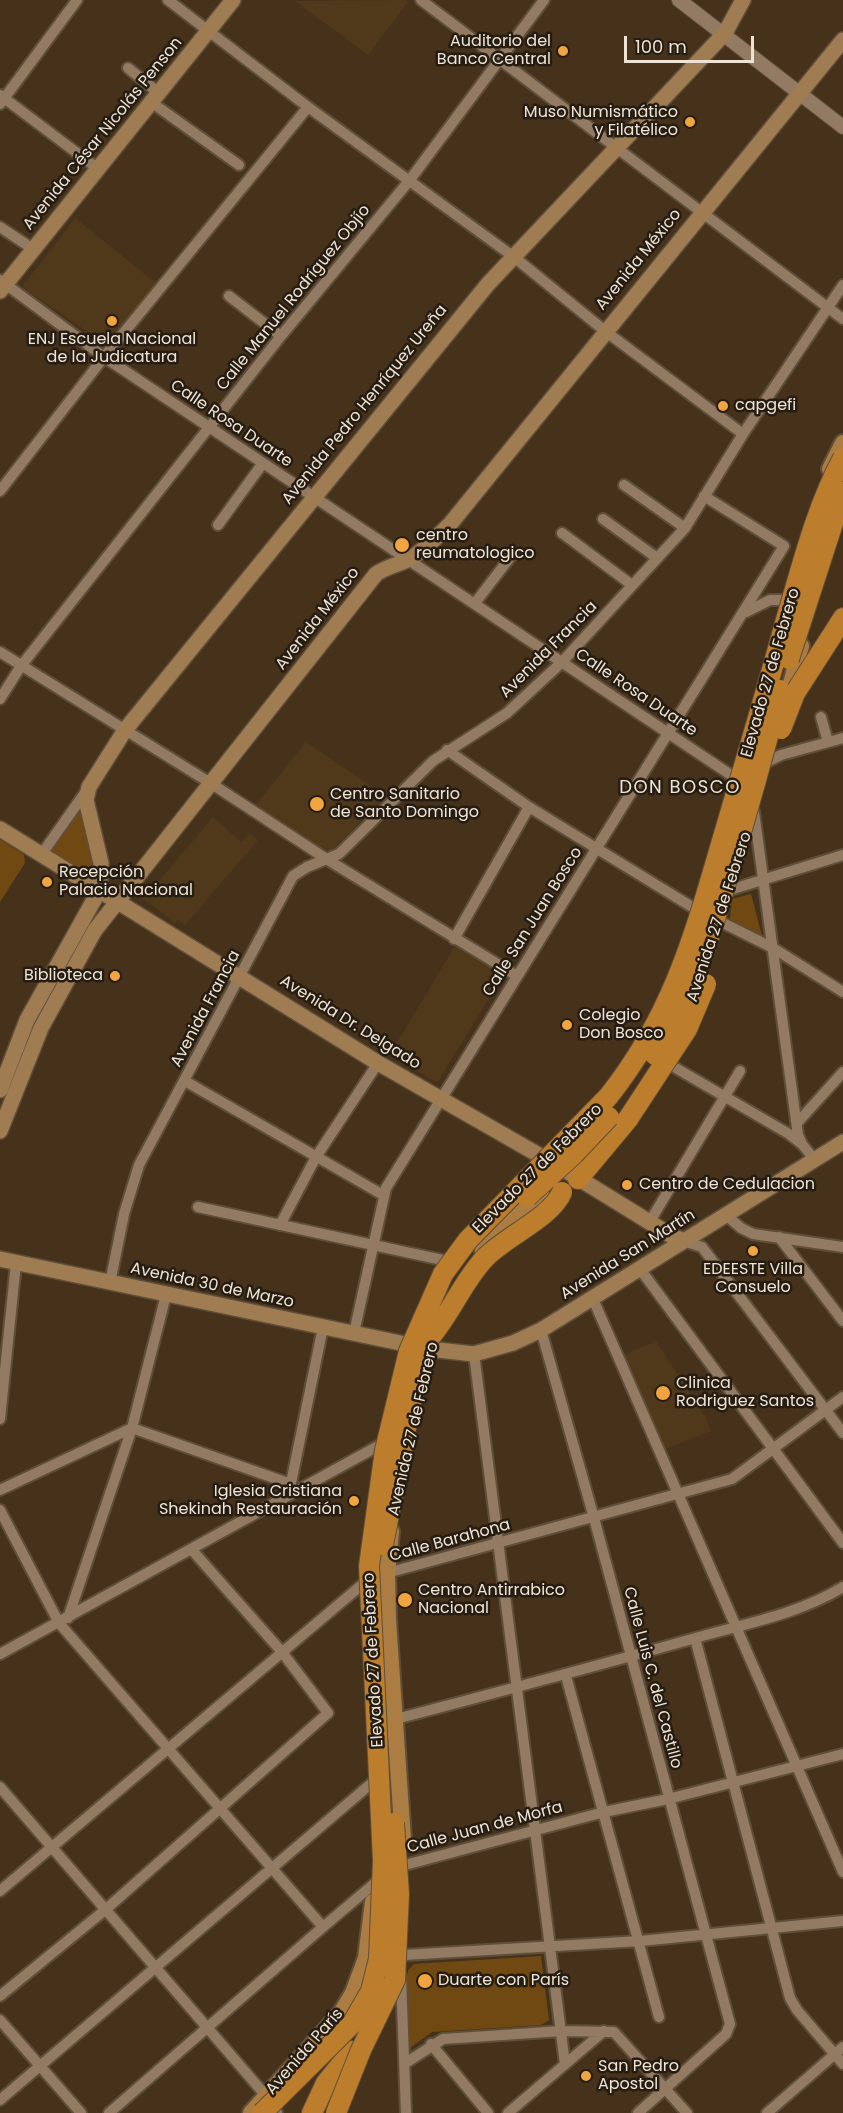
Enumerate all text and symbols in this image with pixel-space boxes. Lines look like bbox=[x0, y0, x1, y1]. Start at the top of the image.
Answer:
scale bar bbox=[627, 24, 758, 62]
place label: Auditorio del Banco Central bbox=[437, 32, 551, 70]
street label: Avenida César Nicolás Penson bbox=[19, 34, 187, 234]
text: 100 m bbox=[635, 34, 687, 59]
marker: Auditorio del Banco Central bbox=[556, 44, 570, 58]
place label: Muso Numismático y Filatélico bbox=[524, 103, 678, 141]
marker: Muso Numismático y Filatélico bbox=[683, 115, 697, 129]
street label: Calle Manuel Rodríguez Objío bbox=[213, 201, 375, 395]
street label: Avenida México bbox=[592, 205, 686, 315]
street label: Avenida Pedro Henríquez Ureña bbox=[278, 301, 452, 509]
marker: ENJ Escuela Nacional de la Judicatura bbox=[105, 314, 119, 328]
place label: ENJ Escuela Nacional de la Judicatura bbox=[28, 330, 196, 368]
street label: Calle Rosa Duarte bbox=[166, 376, 296, 472]
place label: capgefi bbox=[735, 396, 796, 416]
marker: capgefi bbox=[716, 399, 730, 413]
place label: centro reumatologico bbox=[416, 526, 534, 564]
marker: centro reumatologico bbox=[393, 536, 411, 554]
street label: Avenida México bbox=[272, 564, 364, 674]
street label: Elevado 27 de Febrero bbox=[738, 586, 804, 760]
street label: Avenida Francia bbox=[496, 597, 602, 703]
street label: Calle Rosa Duarte bbox=[571, 645, 701, 741]
district label: DON BOSCO bbox=[619, 777, 741, 799]
place label: Centro Sanitario de Santo Domingo bbox=[330, 785, 479, 823]
marker: Centro Sanitario de Santo Domingo bbox=[308, 795, 326, 813]
street label: Avenida 27 de Febrero bbox=[683, 829, 757, 1005]
street label: Calle San Juan Bosco bbox=[479, 844, 587, 1000]
place label: Recepción Palacio Nacional bbox=[59, 863, 193, 901]
marker: Recepción Palacio Nacional bbox=[40, 875, 54, 889]
street label: Avenida Francia bbox=[167, 947, 245, 1071]
place label: Biblioteca bbox=[24, 966, 103, 986]
marker: Biblioteca bbox=[108, 969, 122, 983]
street label: Avenida Dr. Delgado bbox=[276, 972, 424, 1074]
place label: Colegio Don Bosco bbox=[579, 1006, 663, 1044]
marker: Colegio Don Bosco bbox=[560, 1018, 574, 1032]
street label: Elevado 27 de Febrero bbox=[469, 1100, 607, 1238]
place label: Centro de Cedulacion bbox=[639, 1175, 815, 1195]
marker: Centro de Cedulacion bbox=[620, 1178, 634, 1192]
street label: Avenida San Martín bbox=[557, 1206, 699, 1304]
marker: EDEESTE Villa Consuelo bbox=[746, 1244, 760, 1258]
street label: Avenida 30 de Marzo bbox=[129, 1259, 295, 1313]
place label: EDEESTE Villa Consuelo bbox=[703, 1260, 803, 1298]
street label: Avenida 27 de Febrero bbox=[385, 1340, 443, 1518]
place label: Clinica Rodriguez Santos bbox=[676, 1374, 814, 1412]
marker: Clinica Rodriguez Santos bbox=[654, 1384, 672, 1402]
place label: Iglesia Cristiana Shekinah Restauración bbox=[159, 1482, 342, 1520]
marker: Iglesia Cristiana Shekinah Restauración bbox=[347, 1494, 361, 1508]
street label: Calle Barahona bbox=[388, 1516, 512, 1566]
street label: Elevado 27 de Febrero bbox=[360, 1572, 388, 1748]
place label: Centro Antirrabico Nacional bbox=[418, 1581, 565, 1619]
street label: Calle Luis C. del Castillo bbox=[618, 1585, 686, 1771]
marker: Centro Antirrabico Nacional bbox=[396, 1591, 414, 1609]
street label: Calle Juan de Morfa bbox=[405, 1798, 565, 1858]
place label: Duarte con París bbox=[438, 1971, 569, 1991]
marker: Duarte con París bbox=[416, 1972, 434, 1990]
street label: Avenida París bbox=[262, 2005, 348, 2099]
place label: San Pedro Apostol bbox=[598, 2057, 679, 2095]
marker: San Pedro Apostol bbox=[579, 2069, 593, 2083]

